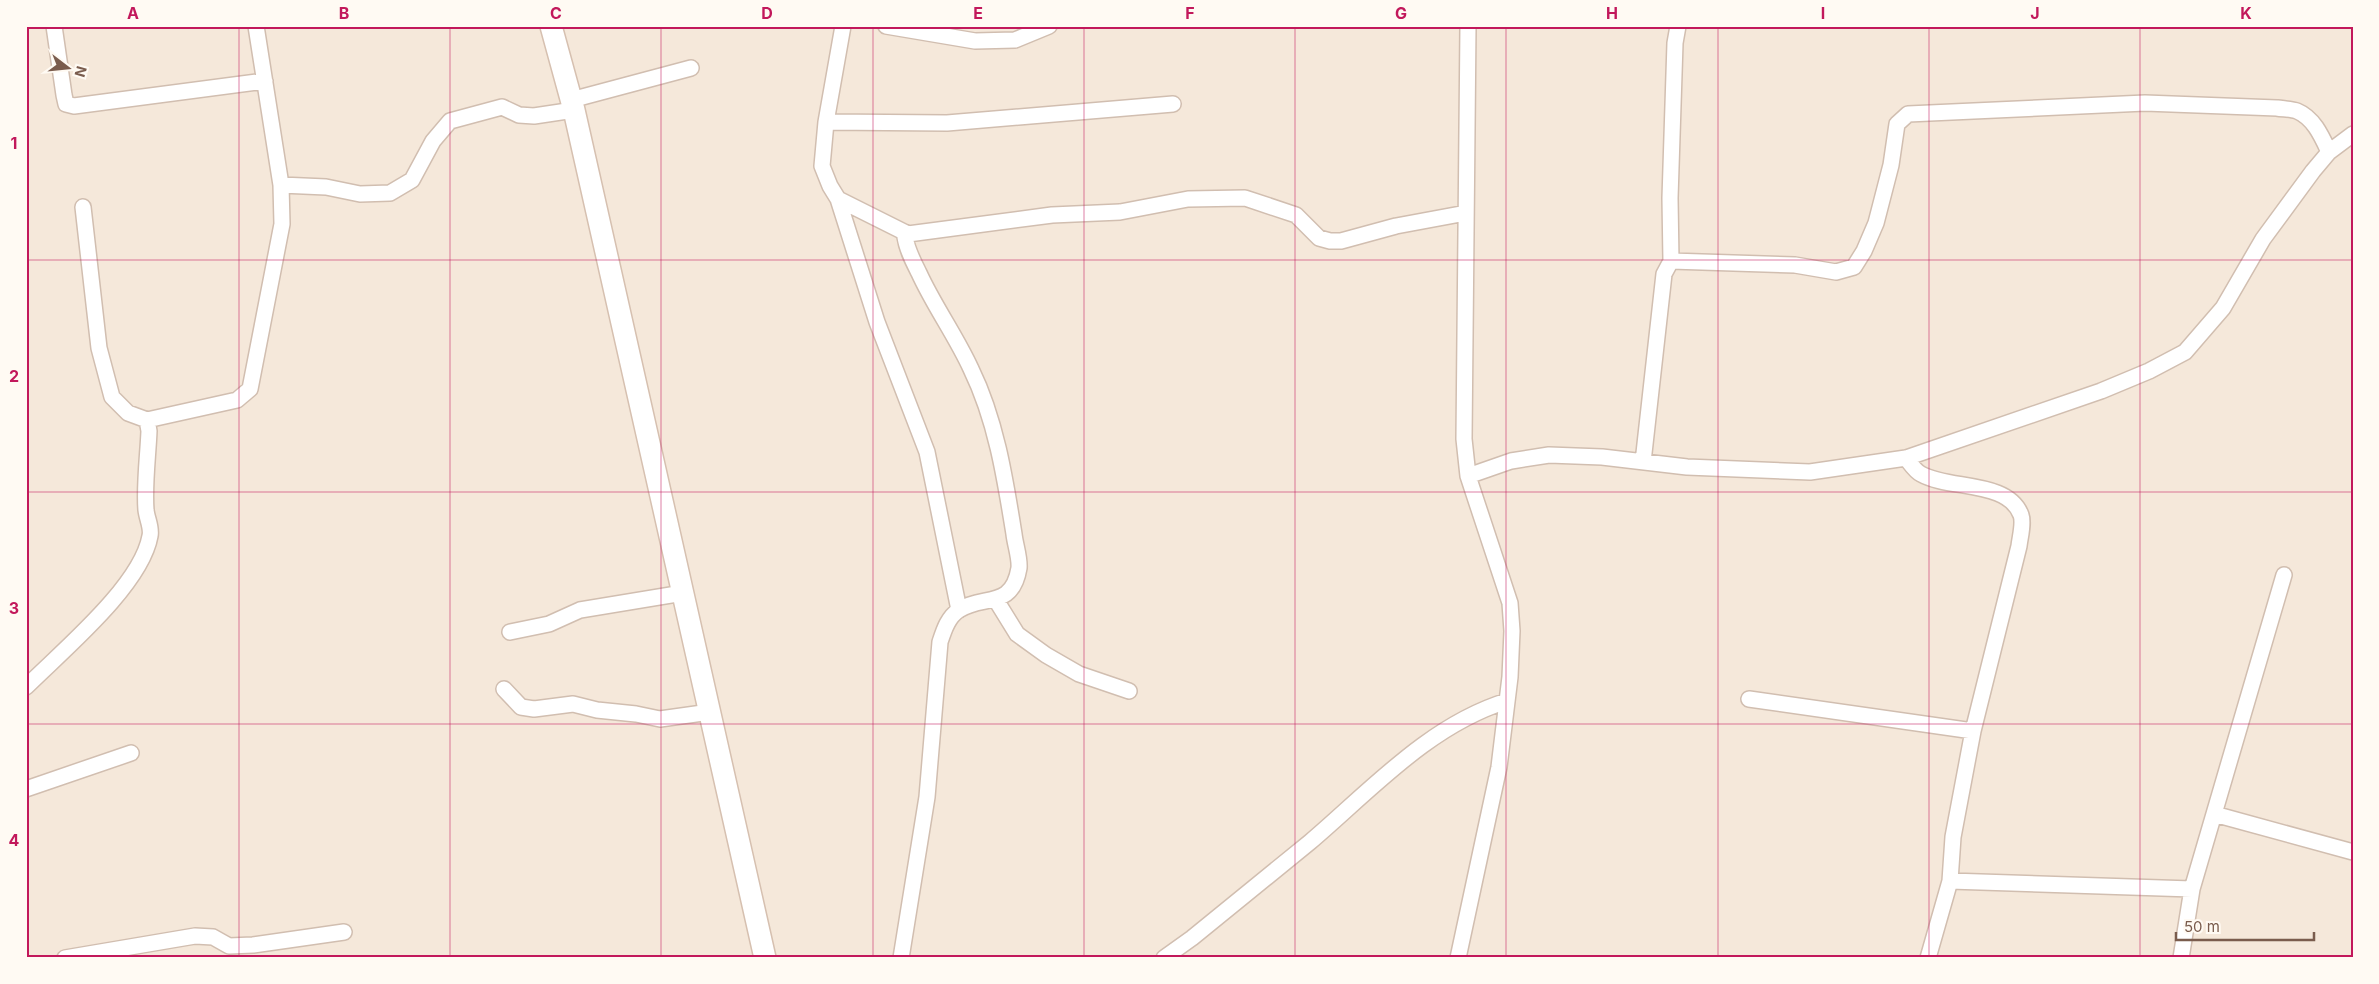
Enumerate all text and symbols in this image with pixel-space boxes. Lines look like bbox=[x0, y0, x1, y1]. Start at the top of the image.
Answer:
text: A bbox=[127, 3, 139, 23]
text: B bbox=[339, 3, 349, 23]
text: C bbox=[550, 3, 562, 23]
text: D bbox=[761, 3, 773, 23]
text: E bbox=[973, 3, 983, 23]
text: F bbox=[1185, 3, 1195, 23]
text: G bbox=[1395, 3, 1407, 23]
text: H bbox=[1606, 3, 1618, 23]
text: I bbox=[1821, 3, 1825, 23]
text: J bbox=[2030, 3, 2040, 23]
text: K bbox=[2240, 3, 2252, 23]
north arrow bbox=[42, 42, 92, 92]
text: N bbox=[71, 64, 91, 79]
text: 1 bbox=[11, 133, 17, 153]
text: 2 bbox=[9, 366, 19, 386]
text: 3 bbox=[9, 598, 19, 618]
text: 4 bbox=[9, 830, 20, 850]
scale bar bbox=[2176, 909, 2314, 941]
text: 50 m bbox=[2184, 917, 2220, 936]

